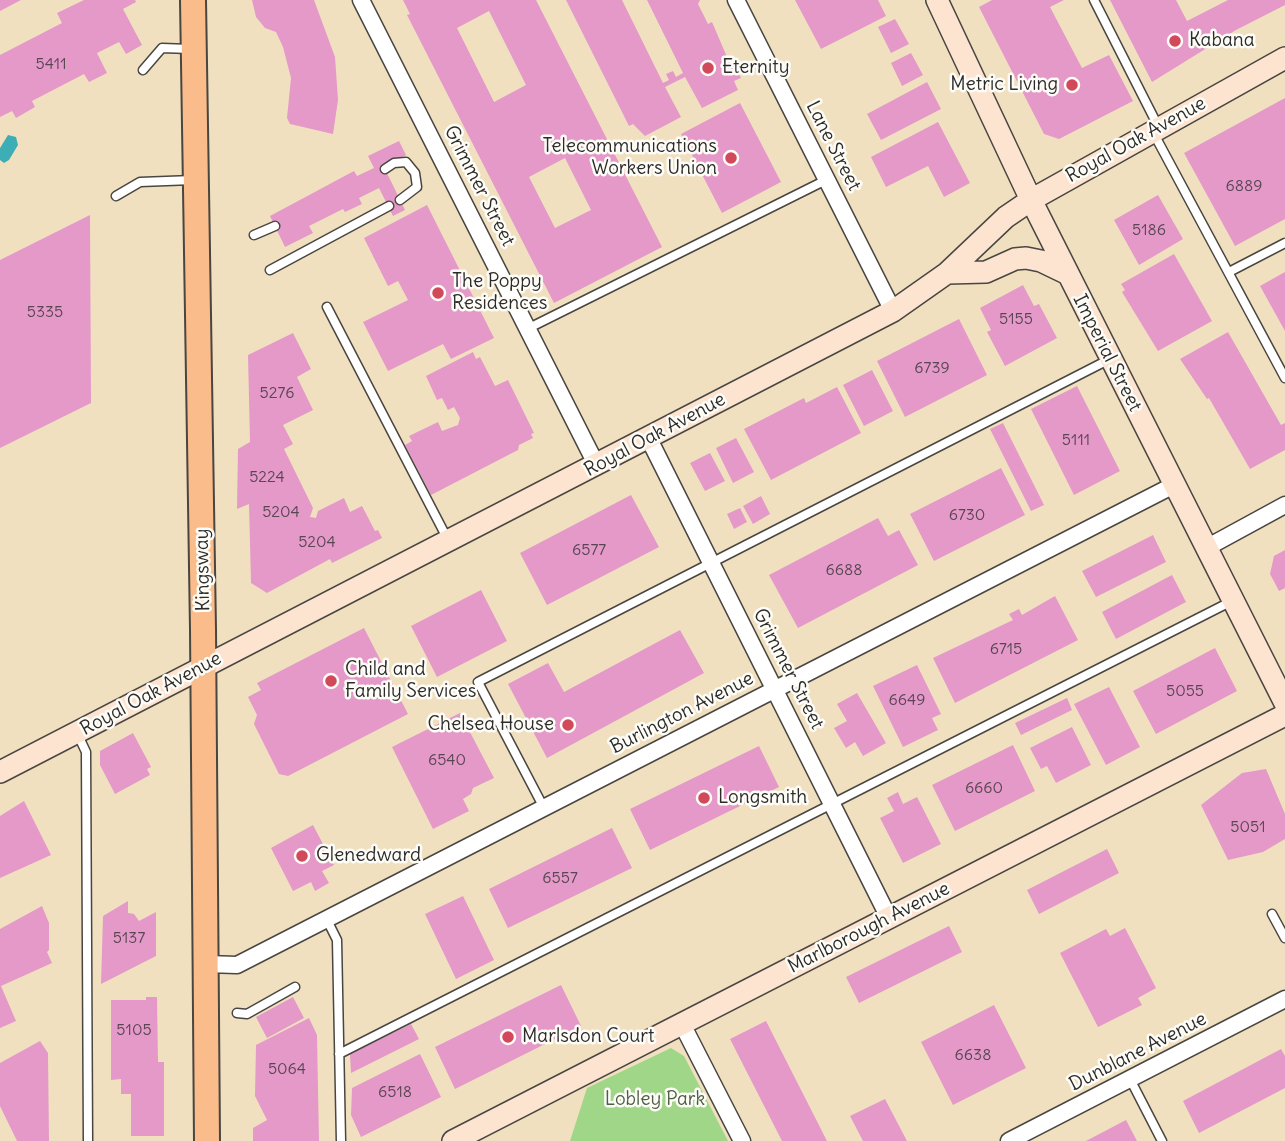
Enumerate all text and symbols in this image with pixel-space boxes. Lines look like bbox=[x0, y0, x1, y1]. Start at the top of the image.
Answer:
place label: Kabana bbox=[1189, 30, 1255, 52]
marker: Kabana bbox=[1167, 33, 1183, 49]
house number: 5411 bbox=[36, 54, 66, 74]
place label: Eternity bbox=[722, 57, 790, 79]
marker: Eternity bbox=[700, 60, 716, 76]
place label: Metric Living bbox=[950, 74, 1058, 96]
marker: Metric Living bbox=[1064, 77, 1080, 93]
street label: Royal Oak Avenue bbox=[1062, 92, 1210, 188]
street label: Lane Street bbox=[801, 97, 865, 195]
street label: Grimmer Street bbox=[439, 122, 519, 250]
place label: Telecommunications Workers Union bbox=[543, 136, 717, 180]
marker: Telecommunications Workers Union bbox=[723, 150, 739, 166]
house number: 6889 bbox=[1226, 176, 1262, 196]
house number: 5186 bbox=[1132, 220, 1166, 240]
place label: The Poppy Residences bbox=[452, 271, 547, 315]
marker: The Poppy Residences bbox=[430, 285, 446, 301]
street label: Imperial Street bbox=[1068, 291, 1146, 415]
house number: 5335 bbox=[27, 302, 63, 322]
house number: 5155 bbox=[999, 309, 1033, 329]
house number: 6739 bbox=[914, 358, 950, 378]
house number: 5276 bbox=[260, 383, 294, 403]
street label: Royal Oak Avenue bbox=[581, 388, 729, 482]
house number: 5111 bbox=[1062, 430, 1090, 450]
house number: 5224 bbox=[249, 467, 285, 487]
house number: 5204 bbox=[262, 502, 300, 522]
house number: 6730 bbox=[949, 505, 985, 525]
street label: Kingsway bbox=[191, 528, 215, 612]
house number: 5204 bbox=[298, 532, 336, 552]
house number: 6577 bbox=[572, 540, 606, 560]
house number: 6688 bbox=[826, 560, 862, 580]
street label: Grimmer Street bbox=[748, 605, 828, 733]
house number: 6715 bbox=[990, 639, 1022, 659]
street label: Royal Oak Avenue bbox=[77, 647, 225, 741]
place label: Child and Family Services bbox=[345, 659, 476, 703]
street label: Burlington Avenue bbox=[607, 667, 757, 759]
marker: Child and Family Services bbox=[323, 673, 339, 689]
house number: 5055 bbox=[1166, 681, 1204, 701]
house number: 6649 bbox=[889, 690, 925, 710]
place label: Chelsea House bbox=[427, 714, 554, 736]
marker: Chelsea House bbox=[560, 717, 576, 733]
house number: 6540 bbox=[428, 750, 466, 770]
house number: 6660 bbox=[965, 778, 1003, 798]
place label: Longsmith bbox=[718, 787, 807, 809]
marker: Longsmith bbox=[696, 790, 712, 806]
house number: 5051 bbox=[1230, 817, 1266, 837]
place label: Glenedward bbox=[316, 845, 421, 867]
marker: Glenedward bbox=[294, 848, 310, 864]
house number: 6557 bbox=[542, 868, 578, 888]
street label: Marlborough Avenue bbox=[784, 877, 954, 979]
house number: 5137 bbox=[113, 928, 145, 948]
street label: Dunblane Avenue bbox=[1066, 1008, 1210, 1096]
house number: 5105 bbox=[116, 1020, 152, 1040]
place label: Marlsdon Court bbox=[522, 1026, 654, 1048]
marker: Marlsdon Court bbox=[500, 1029, 516, 1045]
house number: 6638 bbox=[955, 1045, 991, 1065]
house number: 5064 bbox=[268, 1059, 306, 1079]
house number: 6518 bbox=[378, 1082, 412, 1102]
park label: Lobley Park bbox=[605, 1089, 705, 1111]

